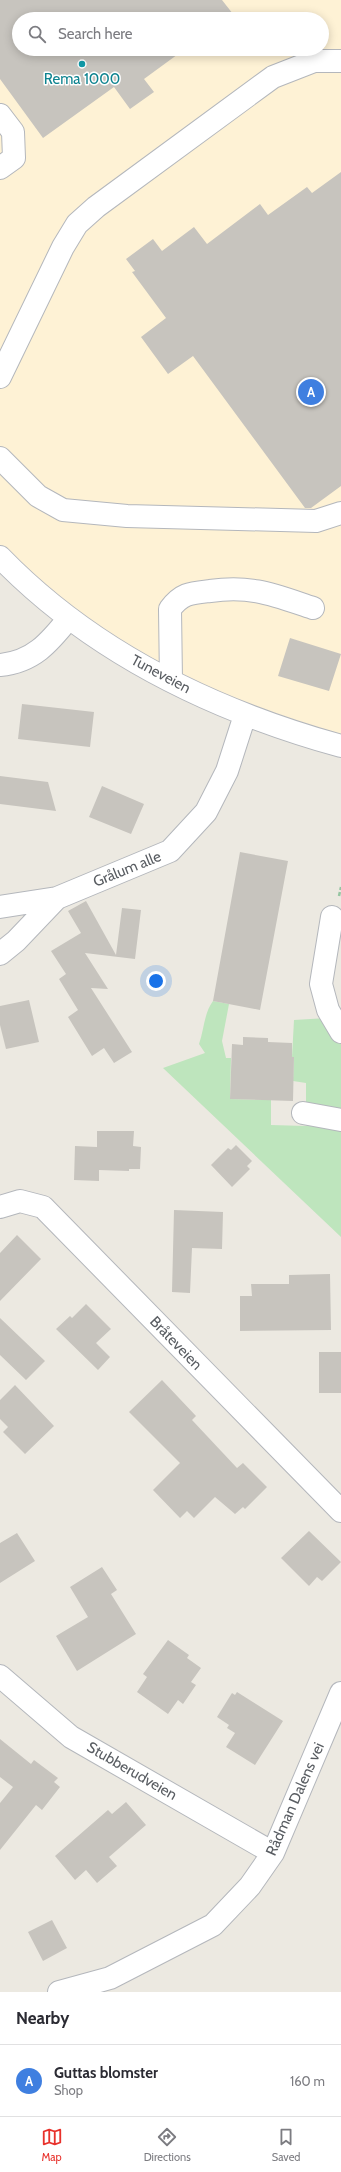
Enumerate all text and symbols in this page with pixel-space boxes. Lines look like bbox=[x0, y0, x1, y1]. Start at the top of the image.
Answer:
search box bbox=[12, 12, 329, 56]
icon: search bbox=[26, 23, 48, 45]
text: Search here bbox=[58, 25, 133, 43]
marker: Rema 1000 bbox=[77, 59, 87, 69]
place label: Rema 1000 bbox=[44, 70, 120, 88]
pin: A bbox=[298, 377, 324, 407]
street label: Tuneveien bbox=[128, 651, 194, 697]
street label: Grålum alle bbox=[90, 847, 164, 891]
your location bbox=[146, 971, 166, 991]
street label: Bråteveien bbox=[146, 1313, 206, 1373]
street label: Stubberudveien bbox=[84, 1738, 180, 1804]
street label: Rådman Dalens vei bbox=[262, 1740, 328, 1858]
text: Nearby bbox=[16, 2008, 69, 2028]
text: Guttas blomster bbox=[54, 2064, 158, 2082]
text: A bbox=[25, 2073, 33, 2089]
text: 160 m bbox=[290, 2073, 325, 2089]
text: Shop bbox=[54, 2082, 83, 2098]
tab: Map bbox=[41, 2126, 63, 2164]
tab: Directions bbox=[144, 2126, 191, 2164]
tab: Saved bbox=[272, 2126, 300, 2164]

